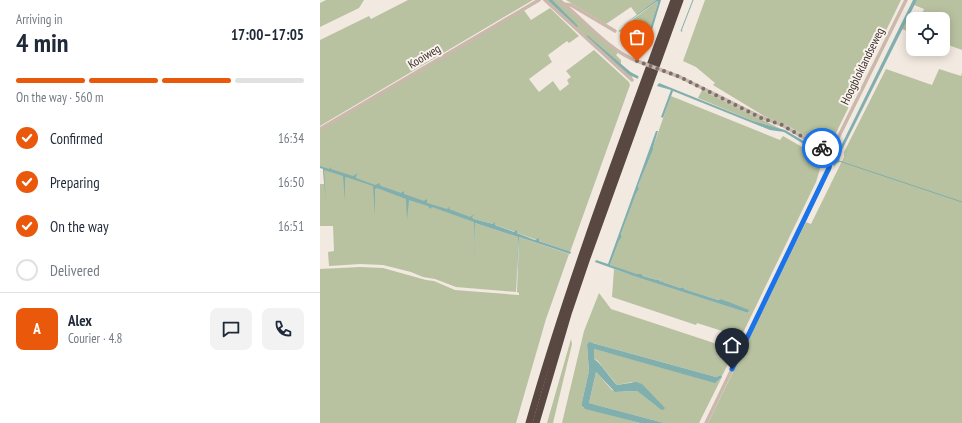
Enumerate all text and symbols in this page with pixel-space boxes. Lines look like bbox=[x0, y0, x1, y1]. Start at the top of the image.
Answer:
text: Arriving in bbox=[16, 11, 63, 28]
map controls bbox=[906, 12, 950, 56]
button: locate bbox=[906, 12, 950, 56]
pin bbox=[620, 20, 654, 61]
text: 17:00–17:05 bbox=[231, 25, 304, 44]
street label: Hoogbloklandseweg bbox=[837, 25, 887, 107]
text: 4 min bbox=[16, 26, 69, 59]
icon: bag bbox=[626, 26, 648, 48]
street label: Kooiweg bbox=[405, 40, 443, 72]
text: On the way · 560 m bbox=[16, 89, 103, 106]
icon: check bbox=[16, 127, 38, 149]
courier bbox=[802, 128, 842, 168]
text: Confirmed bbox=[50, 129, 103, 148]
text: 16:34 bbox=[278, 130, 304, 147]
icon: bike bbox=[811, 137, 833, 159]
icon: check bbox=[16, 171, 38, 193]
text: Preparing bbox=[50, 173, 100, 192]
text: 16:50 bbox=[278, 174, 304, 191]
icon: check bbox=[16, 215, 38, 237]
text: On the way bbox=[50, 217, 109, 236]
text: 16:51 bbox=[278, 218, 304, 235]
text: Delivered bbox=[50, 261, 100, 280]
button: chat bbox=[210, 308, 252, 350]
button: phone bbox=[262, 308, 304, 350]
text: Alex bbox=[68, 311, 92, 330]
text: A bbox=[33, 319, 41, 338]
pin bbox=[715, 328, 749, 369]
text: Courier · 4.8 bbox=[68, 330, 122, 347]
icon: home bbox=[721, 334, 743, 356]

